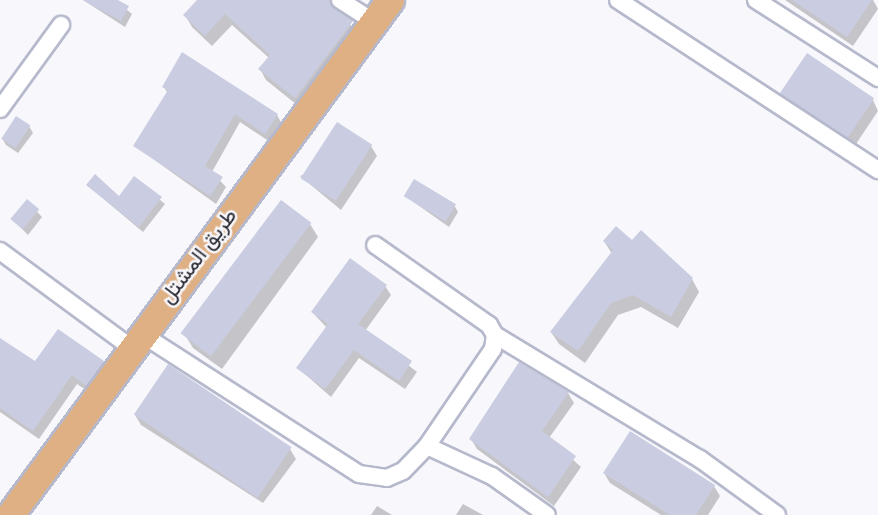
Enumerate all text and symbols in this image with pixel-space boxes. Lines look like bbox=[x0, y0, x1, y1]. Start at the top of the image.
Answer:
street label: طريق المشتل bbox=[154, 204, 242, 308]

